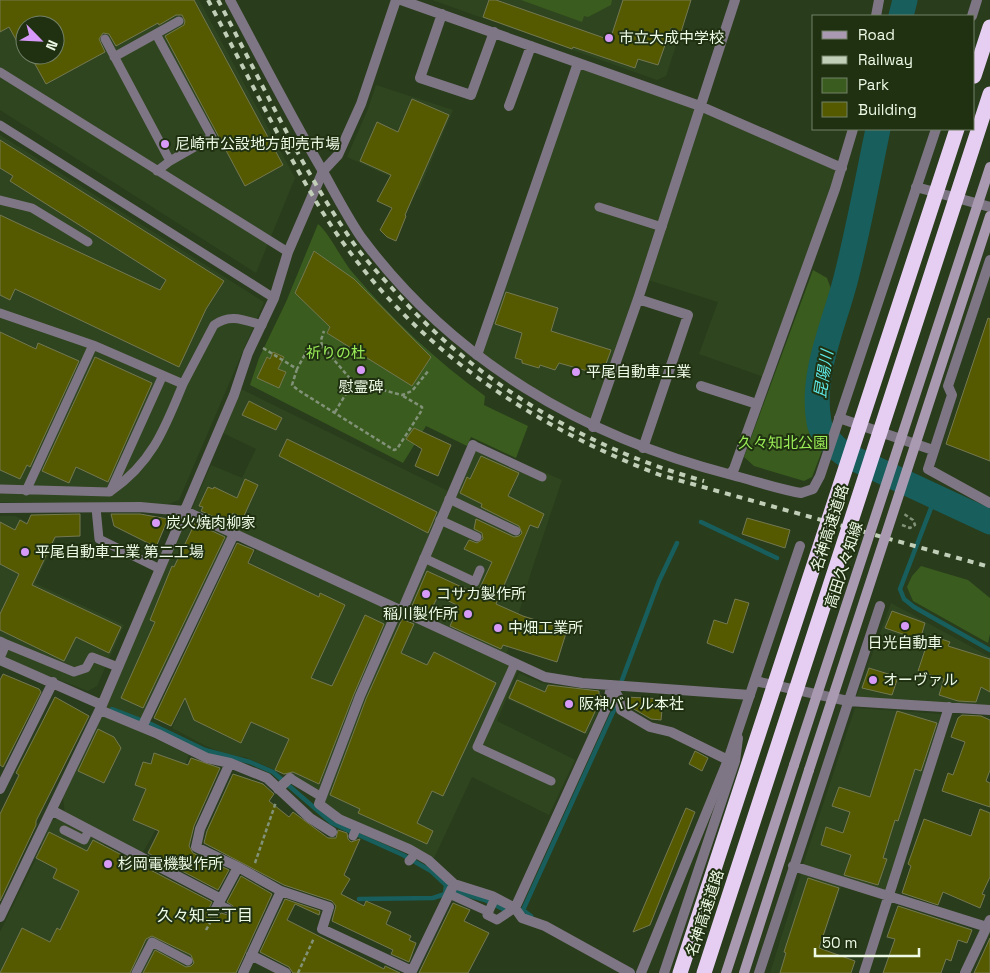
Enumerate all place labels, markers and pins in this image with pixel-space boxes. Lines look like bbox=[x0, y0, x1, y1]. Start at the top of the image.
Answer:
place label: 市立大成中学校 bbox=[619, 28, 724, 47]
marker: 市立大成中学校 bbox=[603, 32, 615, 44]
place label: 尼崎市公設地方卸売市場 bbox=[175, 134, 340, 153]
marker: 尼崎市公設地方卸売市場 bbox=[159, 138, 171, 150]
place label: 平尾自動車工業 bbox=[586, 362, 691, 381]
marker: 慰霊碑 bbox=[355, 364, 367, 376]
marker: 平尾自動車工業 bbox=[570, 366, 582, 378]
place label: 慰霊碑 bbox=[338, 377, 384, 396]
place label: 炭火焼肉柳家 bbox=[166, 513, 256, 532]
marker: 炭火焼肉柳家 bbox=[150, 517, 162, 529]
place label: 平尾自動車工業 第二工場 bbox=[35, 542, 204, 561]
marker: 平尾自動車工業 第二工場 bbox=[19, 546, 31, 558]
place label: コサカ製作所 bbox=[436, 584, 526, 603]
marker: コサカ製作所 bbox=[420, 588, 432, 600]
place label: 稲川製作所 bbox=[383, 604, 458, 623]
marker: 稲川製作所 bbox=[462, 608, 474, 620]
place label: 中畑工業所 bbox=[508, 618, 583, 637]
marker: 日光自動車 bbox=[899, 620, 911, 632]
marker: 中畑工業所 bbox=[492, 622, 504, 634]
place label: 日光自動車 bbox=[867, 633, 943, 652]
place label: オーヴァル bbox=[883, 670, 958, 689]
marker: オーヴァル bbox=[867, 674, 879, 686]
place label: 阪神バレル本社 bbox=[579, 694, 684, 713]
marker: 阪神バレル本社 bbox=[563, 698, 575, 710]
place label: 杉岡電機製作所 bbox=[118, 854, 223, 873]
marker: 杉岡電機製作所 bbox=[102, 858, 114, 870]

